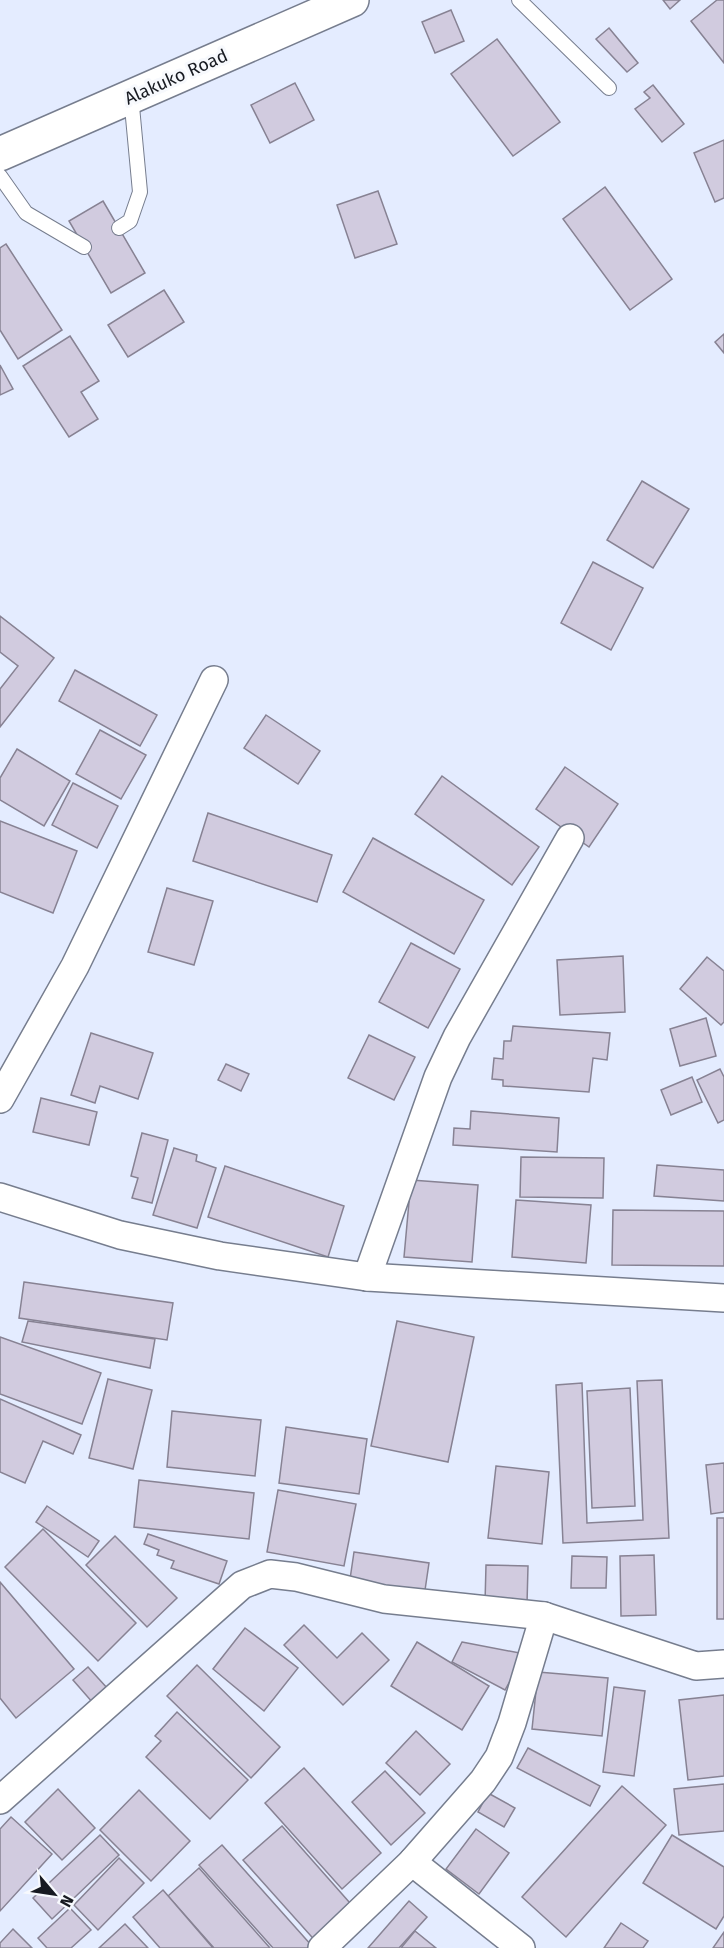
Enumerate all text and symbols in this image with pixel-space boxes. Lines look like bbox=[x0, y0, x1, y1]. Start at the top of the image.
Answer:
street label: Alakuko Road bbox=[121, 44, 231, 110]
north arrow bbox=[24, 1864, 84, 1924]
text: N bbox=[56, 1892, 78, 1910]

